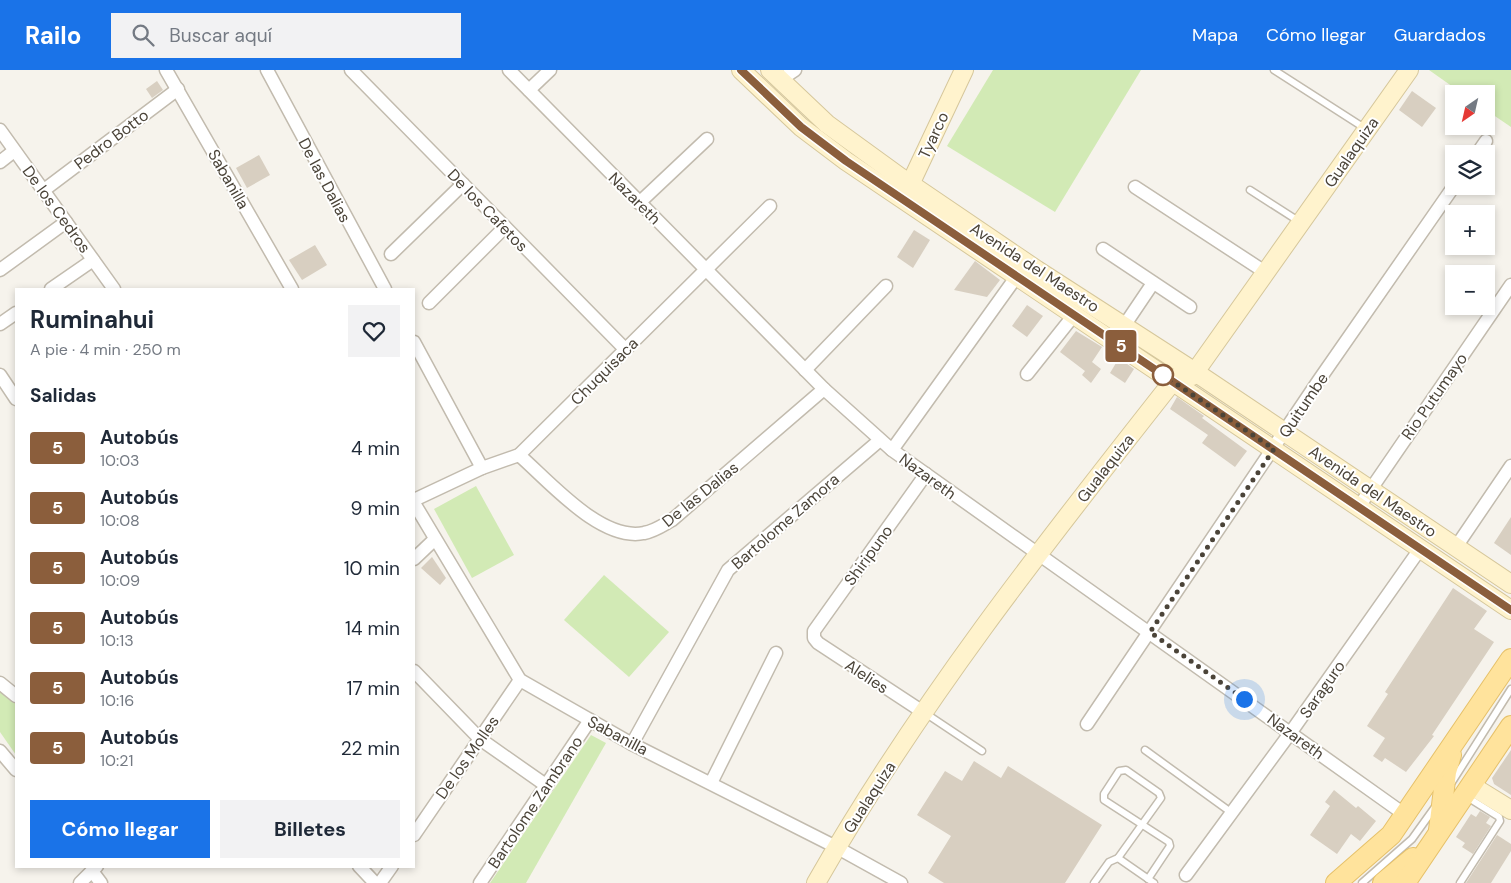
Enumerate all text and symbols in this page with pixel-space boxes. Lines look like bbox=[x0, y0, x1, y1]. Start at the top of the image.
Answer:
search box bbox=[111, 13, 461, 58]
text: Railo bbox=[25, 20, 81, 51]
icon: search bbox=[129, 21, 157, 49]
text: Buscar aquí bbox=[169, 23, 272, 48]
text: Mapa bbox=[1192, 23, 1238, 47]
text: Cómo llegar bbox=[1266, 23, 1366, 47]
text: Guardados bbox=[1394, 23, 1486, 47]
north arrow bbox=[1445, 85, 1495, 135]
map controls bbox=[1445, 85, 1495, 315]
street label: Pedro Botto bbox=[70, 105, 153, 174]
street label: Tyarco bbox=[913, 108, 953, 162]
street label: Gualaquiza bbox=[1319, 113, 1383, 192]
street label: De las Dalias bbox=[294, 134, 356, 226]
button: layers bbox=[1445, 145, 1495, 195]
street label: Sabanilla bbox=[203, 146, 254, 213]
street label: De los Cedros bbox=[18, 161, 95, 257]
street label: De los Cafetos bbox=[443, 164, 532, 256]
street label: Nazareth bbox=[604, 168, 665, 229]
button: + bbox=[1445, 205, 1495, 255]
street label: Avenida del Maestro bbox=[966, 218, 1103, 317]
button: − bbox=[1445, 265, 1495, 315]
text: Ruminahui bbox=[30, 304, 154, 335]
button: heart bbox=[348, 305, 400, 357]
line badge: 5 bbox=[1105, 330, 1137, 362]
street label: Chuquisaca bbox=[566, 333, 643, 410]
text: 5 bbox=[1115, 334, 1127, 358]
text: A pie · 4 min · 250 m bbox=[30, 339, 181, 360]
street label: Rio Putumayo bbox=[1397, 349, 1472, 444]
unlabelled marker bbox=[1152, 364, 1174, 386]
street label: Quitumbe bbox=[1274, 369, 1333, 442]
text: Salidas bbox=[30, 383, 97, 408]
text: Autobús bbox=[100, 425, 179, 450]
street label: Gualaquiza bbox=[1072, 430, 1139, 507]
text: 5 bbox=[52, 436, 63, 460]
text: 4 min bbox=[351, 436, 400, 461]
street label: Avenida del Maestro bbox=[1305, 441, 1441, 542]
street label: Nazareth bbox=[895, 449, 960, 504]
text: 10:03 bbox=[100, 450, 140, 471]
street label: De las Dalias bbox=[658, 457, 743, 532]
street label: Bartolome Zamora bbox=[727, 469, 844, 574]
text: Autobús bbox=[100, 485, 179, 510]
text: 5 bbox=[52, 496, 63, 520]
text: 9 min bbox=[351, 496, 400, 521]
text: 10:08 bbox=[100, 510, 140, 531]
street label: Shiripuno bbox=[839, 521, 897, 590]
text: Autobús bbox=[100, 545, 179, 570]
text: 5 bbox=[52, 556, 63, 580]
text: 10 min bbox=[344, 556, 400, 581]
text: 10:09 bbox=[100, 570, 140, 591]
text: Autobús bbox=[100, 605, 179, 630]
text: 5 bbox=[52, 616, 63, 640]
text: 14 min bbox=[345, 616, 400, 641]
text: 10:13 bbox=[100, 630, 134, 651]
street label: Alelies bbox=[841, 655, 892, 698]
street label: Saraguro bbox=[1295, 656, 1350, 722]
text: Autobús bbox=[100, 665, 179, 690]
text: 5 bbox=[52, 676, 63, 700]
text: 17 min bbox=[346, 676, 400, 701]
your location bbox=[1232, 687, 1257, 712]
text: 10:16 bbox=[100, 690, 134, 711]
street label: Nazareth bbox=[1263, 709, 1328, 764]
street label: Sabanilla bbox=[584, 711, 652, 760]
street label: De los Molles bbox=[431, 712, 504, 803]
text: Autobús bbox=[100, 725, 179, 750]
street label: Bartolome Zambrano bbox=[483, 732, 588, 873]
text: 5 bbox=[52, 736, 63, 760]
text: 22 min bbox=[341, 736, 400, 761]
text: 10:21 bbox=[100, 750, 133, 771]
street label: Gualaquiza bbox=[838, 757, 900, 837]
button: Cómo llegar bbox=[30, 800, 210, 858]
button: Billetes bbox=[220, 800, 400, 858]

